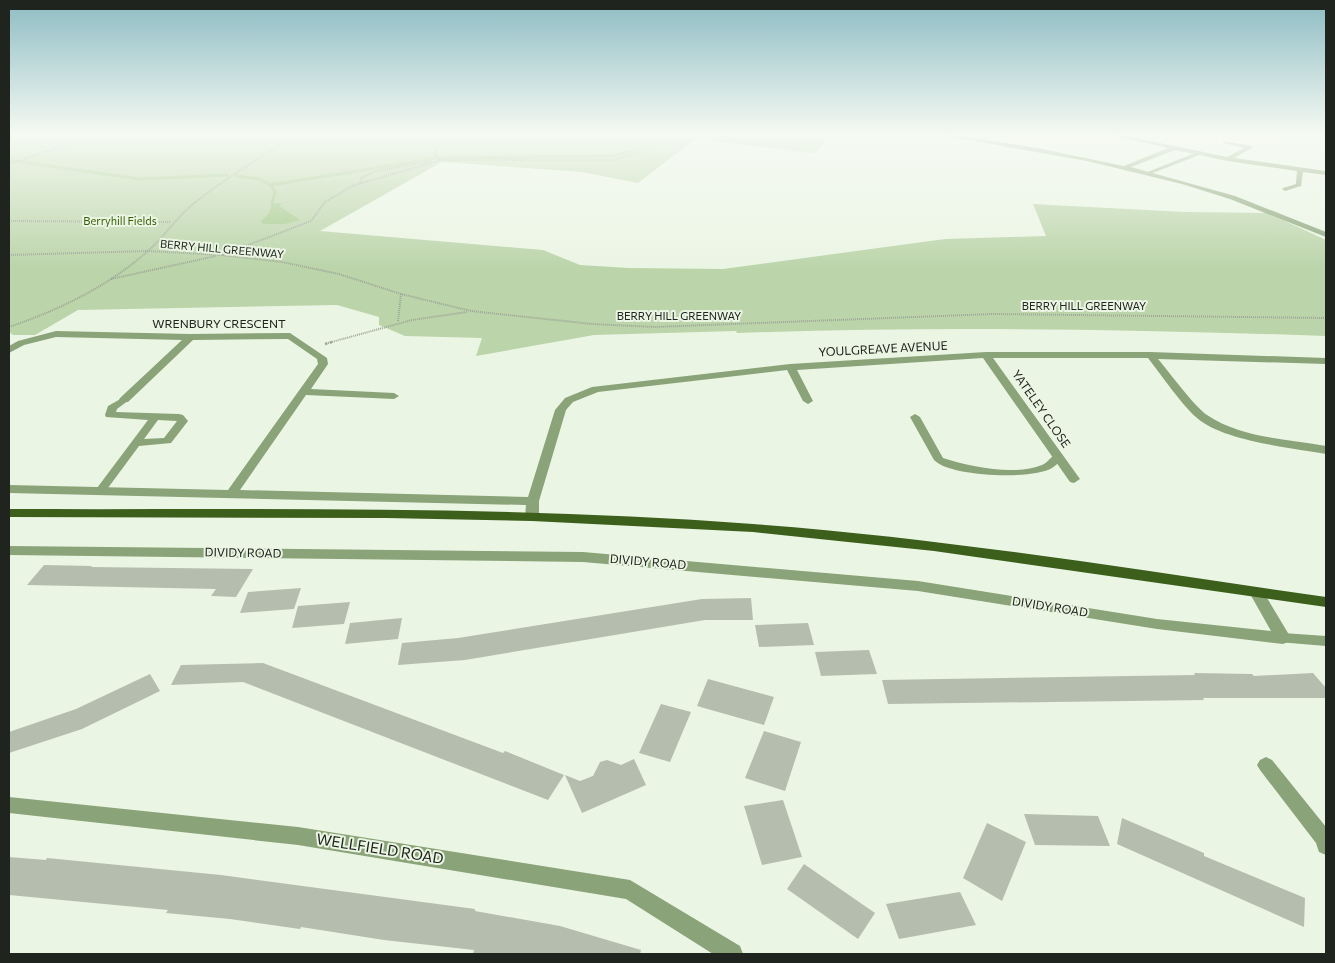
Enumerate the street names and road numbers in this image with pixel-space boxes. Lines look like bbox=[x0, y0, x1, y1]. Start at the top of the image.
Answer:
street label: BERRY HILL GREENWAY bbox=[160, 237, 285, 260]
street label: BERRY HILL GREENWAY bbox=[1022, 299, 1146, 312]
street label: BERRY HILL GREENWAY bbox=[617, 309, 741, 322]
street label: WRENBURY CRESCENT bbox=[152, 316, 286, 330]
street label: YOULGREAVE AVENUE bbox=[818, 338, 948, 358]
street label: YATELEY CLOSE bbox=[1010, 367, 1074, 450]
street label: DIVIDY ROAD bbox=[205, 544, 282, 560]
street label: DIVIDY ROAD bbox=[609, 551, 687, 571]
street label: DIVIDY ROAD bbox=[1011, 593, 1089, 619]
street label: WELLFIELD ROAD bbox=[315, 829, 445, 867]

